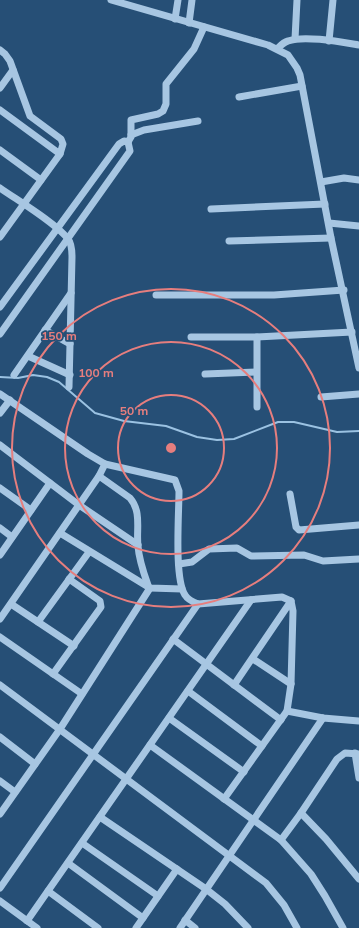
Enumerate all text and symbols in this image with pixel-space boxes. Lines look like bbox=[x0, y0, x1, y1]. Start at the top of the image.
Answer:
text: 150 m bbox=[41, 328, 77, 343]
text: 100 m bbox=[78, 365, 114, 380]
text: 50 m bbox=[120, 403, 148, 418]
centre of rings bbox=[164, 441, 178, 455]

